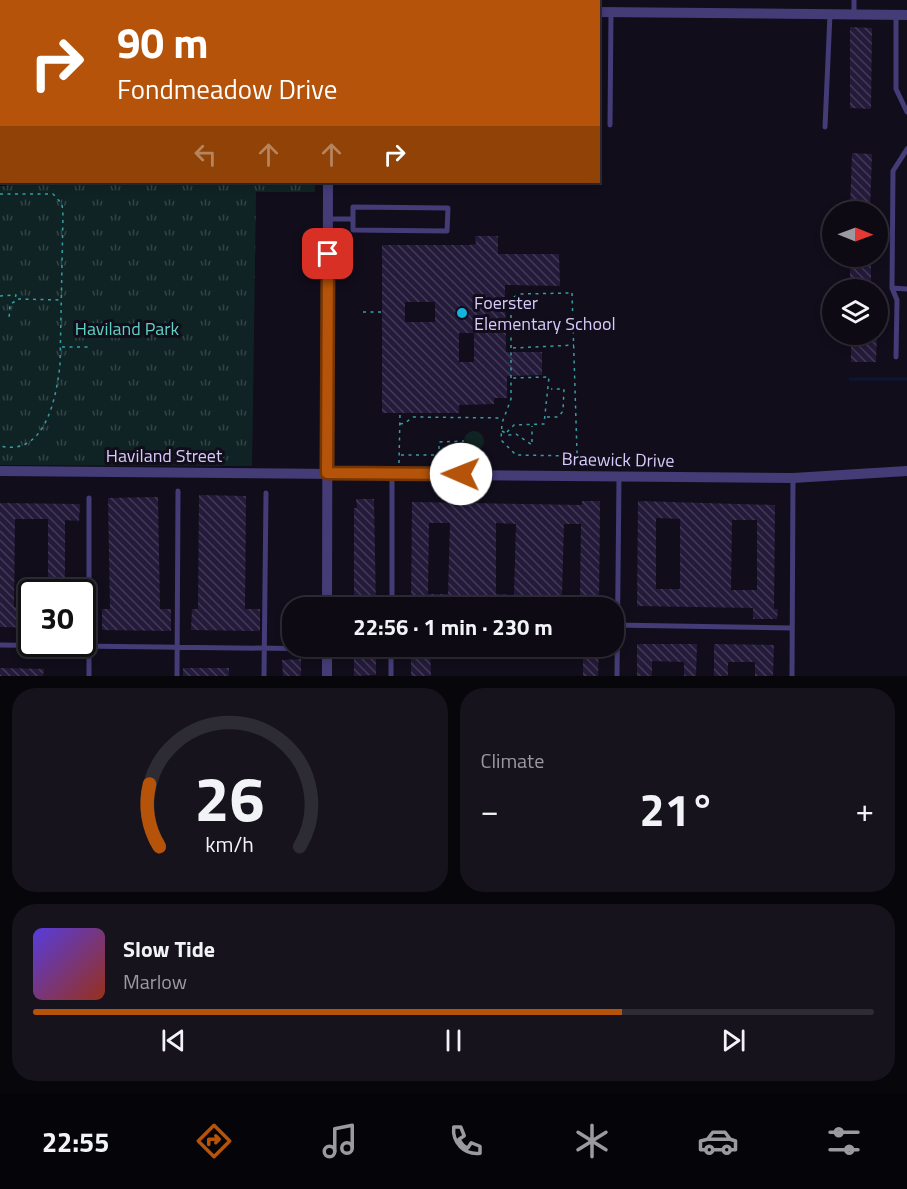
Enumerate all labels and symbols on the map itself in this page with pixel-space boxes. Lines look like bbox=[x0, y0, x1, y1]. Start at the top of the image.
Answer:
north arrow bbox=[822, 201, 888, 267]
pin bbox=[302, 228, 353, 279]
place label: Foerster Elementary School bbox=[474, 289, 616, 337]
marker: Foerster Elementary School bbox=[455, 306, 469, 320]
park label: Haviland Park bbox=[75, 315, 180, 342]
street label: Haviland Street bbox=[106, 442, 223, 469]
position arrow bbox=[429, 442, 493, 506]
street label: Braewick Drive bbox=[561, 445, 675, 474]
speed limit sign: 30 bbox=[18, 579, 96, 657]

